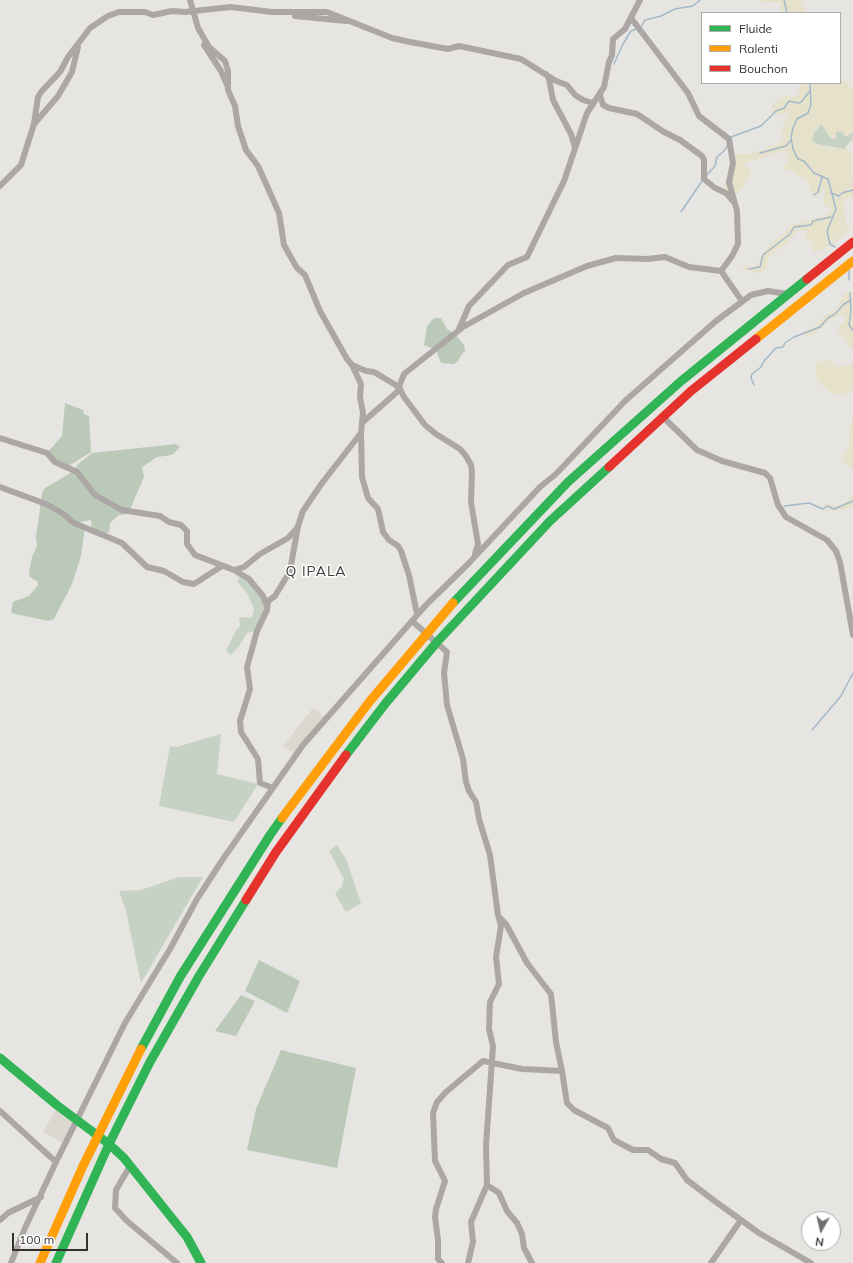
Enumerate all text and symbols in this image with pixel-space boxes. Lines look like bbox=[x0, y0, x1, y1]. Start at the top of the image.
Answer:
legend bbox=[701, 12, 841, 84]
text: Fluide bbox=[739, 21, 772, 36]
text: Ralenti bbox=[739, 41, 778, 56]
text: Bouchon bbox=[739, 61, 788, 76]
district label: Q IPALA bbox=[285, 564, 347, 580]
north arrow bbox=[801, 1211, 841, 1251]
scale bar bbox=[14, 1225, 90, 1251]
text: 100 m bbox=[19, 1232, 54, 1247]
text: N bbox=[814, 1234, 825, 1249]

